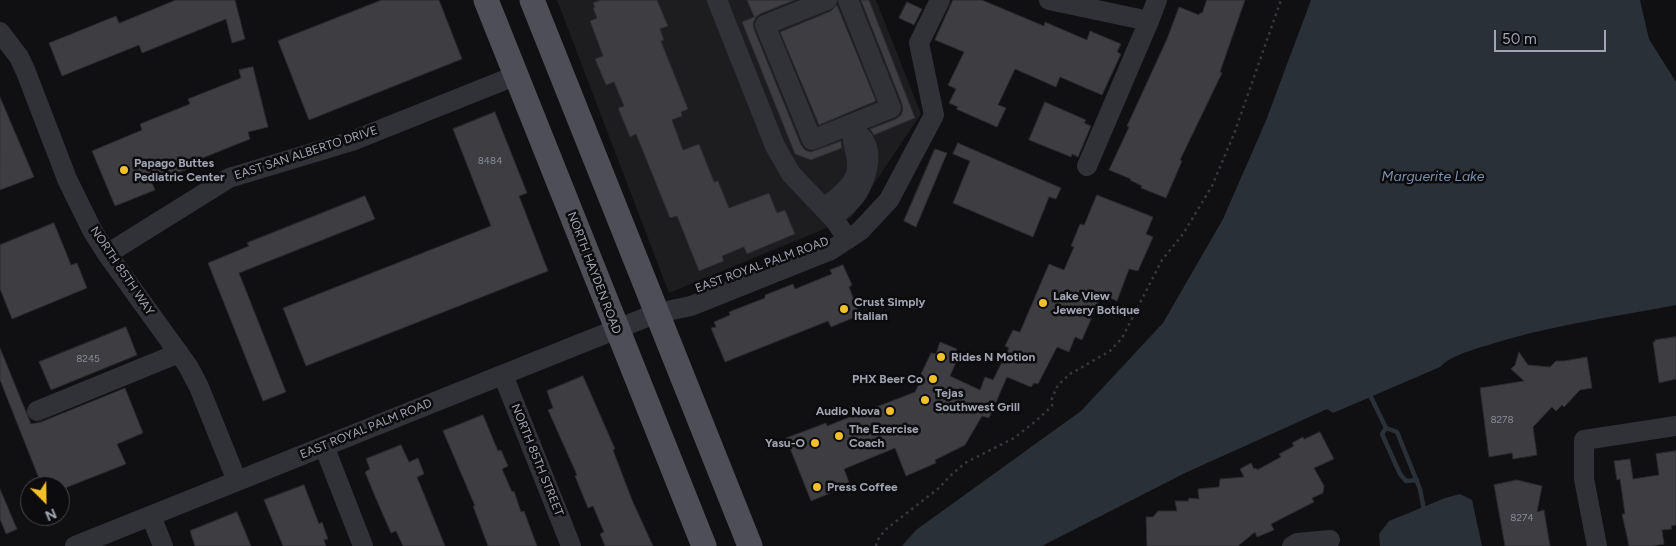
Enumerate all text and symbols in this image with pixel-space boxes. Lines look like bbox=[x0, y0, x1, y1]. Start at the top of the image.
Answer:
scale bar bbox=[1496, 20, 1608, 52]
text: 50 m bbox=[1502, 30, 1537, 48]
street label: EAST SAN ALBERTO DRIVE bbox=[233, 123, 379, 183]
house number: 8484 bbox=[478, 155, 502, 167]
place label: Papago Buttes Pediatric Center bbox=[134, 156, 224, 184]
marker: Papago Buttes Pediatric Center bbox=[118, 164, 130, 176]
water label: Marguerite Lake bbox=[1382, 169, 1484, 185]
street label: NORTH HAYDEN ROAD bbox=[564, 210, 624, 336]
street label: NORTH 85TH WAY bbox=[87, 224, 157, 318]
street label: EAST ROYAL PALM ROAD bbox=[693, 234, 831, 296]
place label: Lake View Jewery Botique bbox=[1053, 289, 1140, 317]
place label: Crust Simply Italian bbox=[854, 295, 925, 323]
marker: Lake View Jewery Botique bbox=[1037, 297, 1049, 309]
marker: Crust Simply Italian bbox=[838, 303, 850, 315]
place label: Rides N Motion bbox=[951, 350, 1035, 364]
marker: Rides N Motion bbox=[935, 351, 947, 363]
house number: 8245 bbox=[76, 353, 100, 365]
place label: PHX Beer Co bbox=[852, 372, 923, 386]
marker: PHX Beer Co bbox=[927, 373, 939, 385]
place label: Tejas Southwest Grill bbox=[935, 386, 1020, 414]
marker: Tejas Southwest Grill bbox=[919, 394, 931, 406]
street label: EAST ROYAL PALM ROAD bbox=[298, 396, 434, 462]
street label: NORTH 85TH STREET bbox=[508, 402, 566, 518]
place label: Audio Nova bbox=[816, 404, 880, 418]
marker: Audio Nova bbox=[884, 405, 896, 417]
house number: 8278 bbox=[1490, 414, 1514, 426]
place label: The Exercise Coach bbox=[849, 422, 919, 450]
marker: The Exercise Coach bbox=[833, 430, 845, 442]
place label: Yasu-O bbox=[765, 436, 805, 450]
marker: Yasu-O bbox=[809, 437, 821, 449]
north arrow bbox=[20, 476, 70, 526]
place label: Press Coffee bbox=[827, 480, 898, 494]
marker: Press Coffee bbox=[811, 481, 823, 493]
text: N bbox=[42, 504, 59, 524]
house number: 8274 bbox=[1510, 512, 1534, 524]

